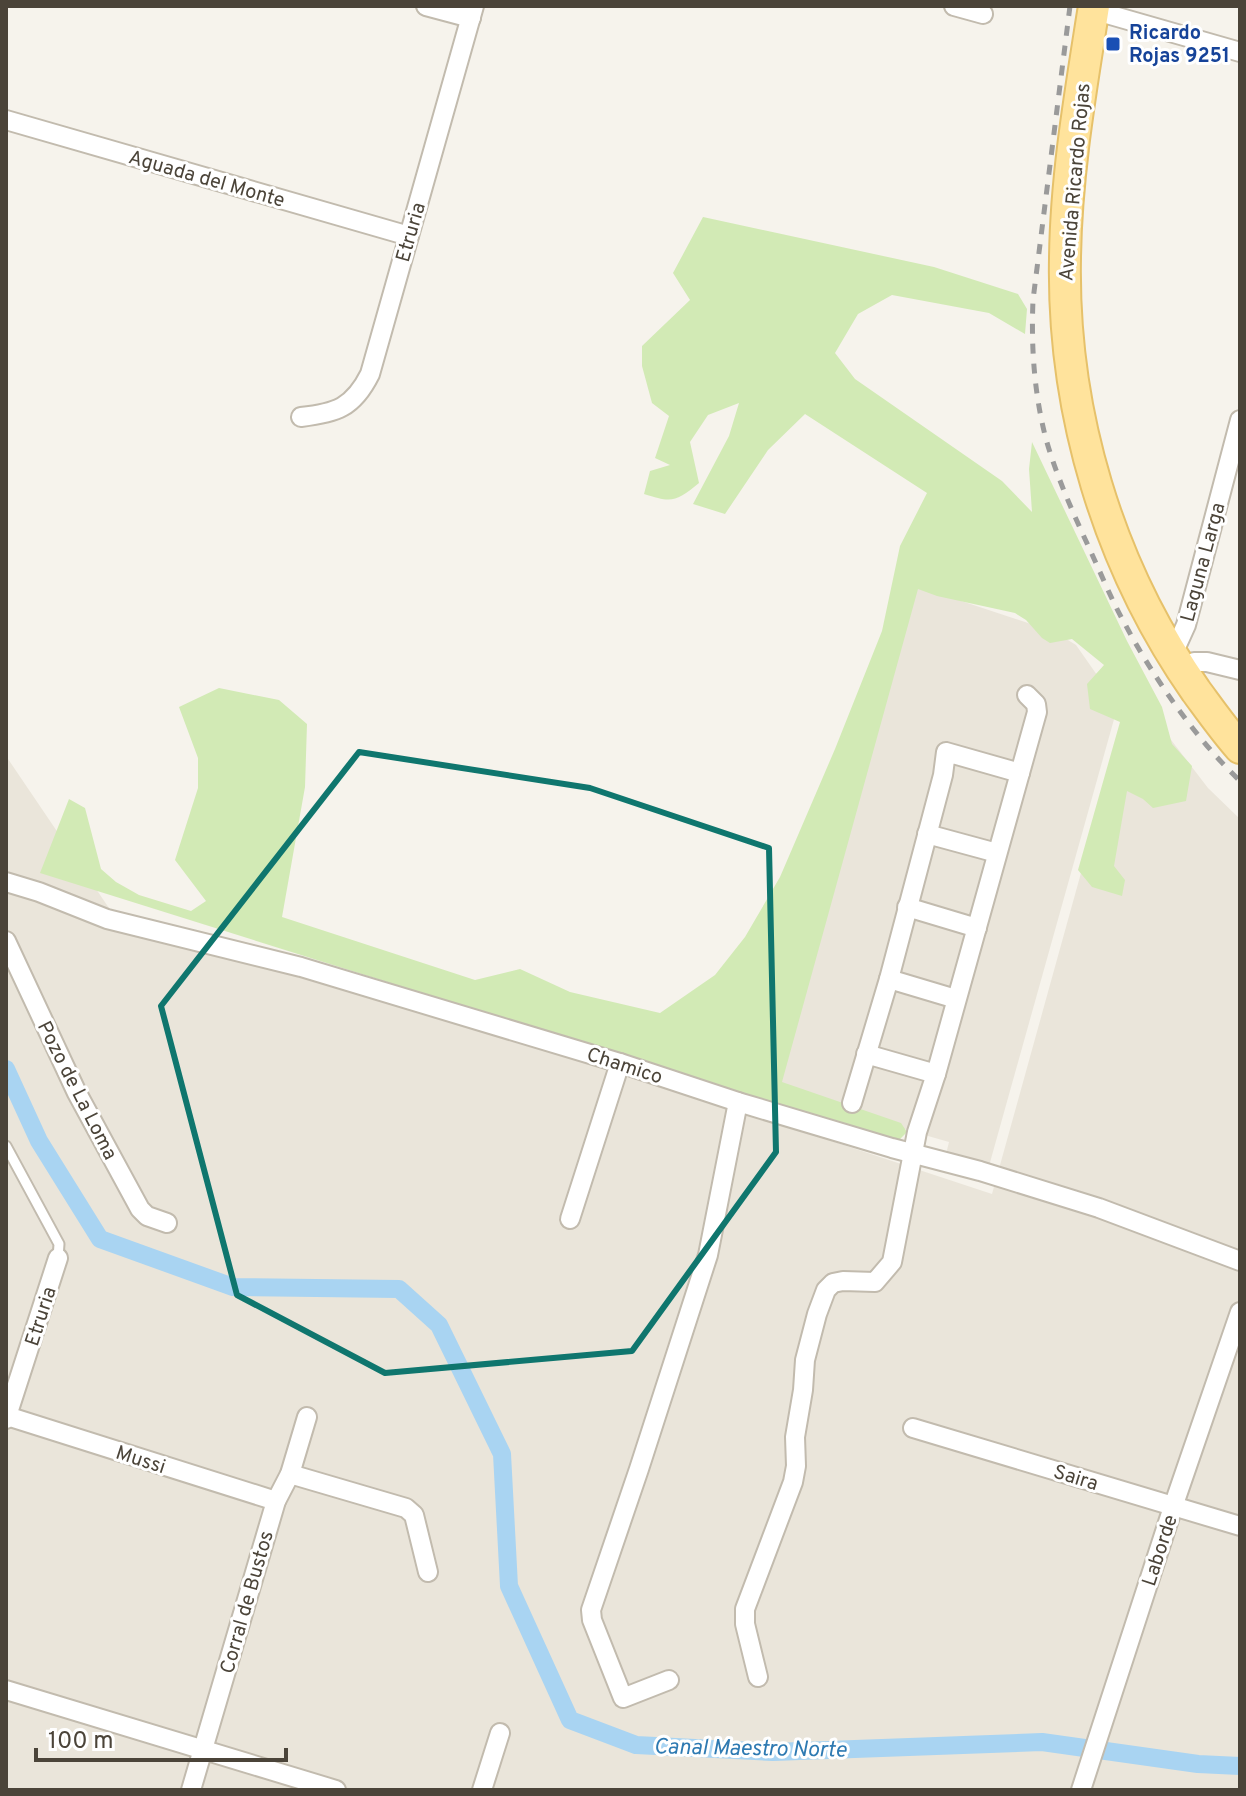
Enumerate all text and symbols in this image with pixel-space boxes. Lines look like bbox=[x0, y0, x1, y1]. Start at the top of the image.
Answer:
place label: Ricardo Rojas 9251 bbox=[1129, 21, 1230, 70]
marker: Ricardo Rojas 9251 bbox=[1104, 35, 1122, 53]
street label: Avenida Ricardo Rojas bbox=[1054, 82, 1098, 282]
street label: Aguada del Monte bbox=[125, 145, 288, 215]
street label: Etruria bbox=[391, 200, 433, 265]
street label: Laguna Larga bbox=[1176, 500, 1232, 625]
street label: Pozo de La Loma bbox=[30, 1017, 122, 1165]
street label: Chamico bbox=[583, 1042, 666, 1091]
street label: Etruria bbox=[20, 1284, 64, 1350]
street label: Mussi bbox=[112, 1441, 169, 1481]
street label: Saira bbox=[1050, 1460, 1101, 1498]
street label: Laborde bbox=[1137, 1512, 1185, 1590]
street label: Corral de Bustos bbox=[215, 1528, 281, 1677]
scale bar bbox=[36, 1712, 286, 1762]
text: 100 m bbox=[48, 1727, 114, 1757]
water label: Canal Maestro Norte bbox=[653, 1734, 847, 1765]

